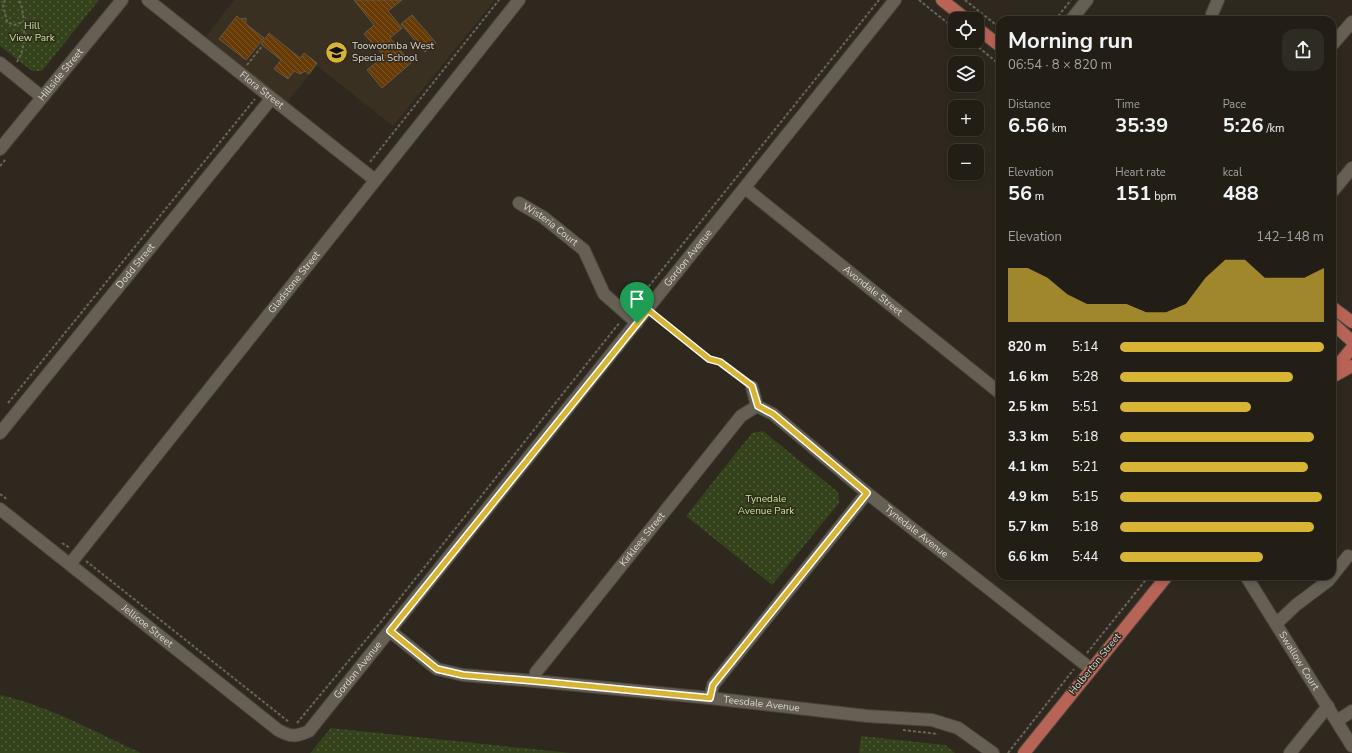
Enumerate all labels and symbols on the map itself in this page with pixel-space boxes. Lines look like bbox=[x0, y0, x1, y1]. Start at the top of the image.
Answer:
park label: Hill View Park bbox=[8, 19, 56, 45]
school or university icon: Toowoomba West Special School bbox=[324, 39, 350, 65]
place label: Toowoomba West Special School bbox=[352, 39, 435, 65]
street label: Hillside Street bbox=[35, 45, 87, 104]
street label: Flora Street bbox=[237, 68, 287, 112]
street label: Wisteria Court bbox=[520, 200, 581, 250]
street label: Gordon Avenue bbox=[661, 226, 716, 290]
street label: Dodd Street bbox=[113, 240, 158, 292]
street label: Gladstone Street bbox=[265, 248, 324, 316]
street label: Avondale Street bbox=[840, 263, 906, 319]
pin bbox=[620, 282, 654, 323]
park label: Tynedale Avenue Park bbox=[738, 492, 795, 518]
street label: Tynedale Avenue bbox=[881, 502, 951, 561]
street label: Kirklees Street bbox=[616, 509, 669, 569]
street label: Jellicoe Street bbox=[118, 601, 176, 651]
street label: Swallow Court bbox=[1275, 629, 1323, 693]
street label: Holberton Street bbox=[1066, 630, 1125, 698]
street label: Gordon Avenue bbox=[330, 638, 385, 702]
street label: Teesdale Avenue bbox=[723, 693, 800, 715]

